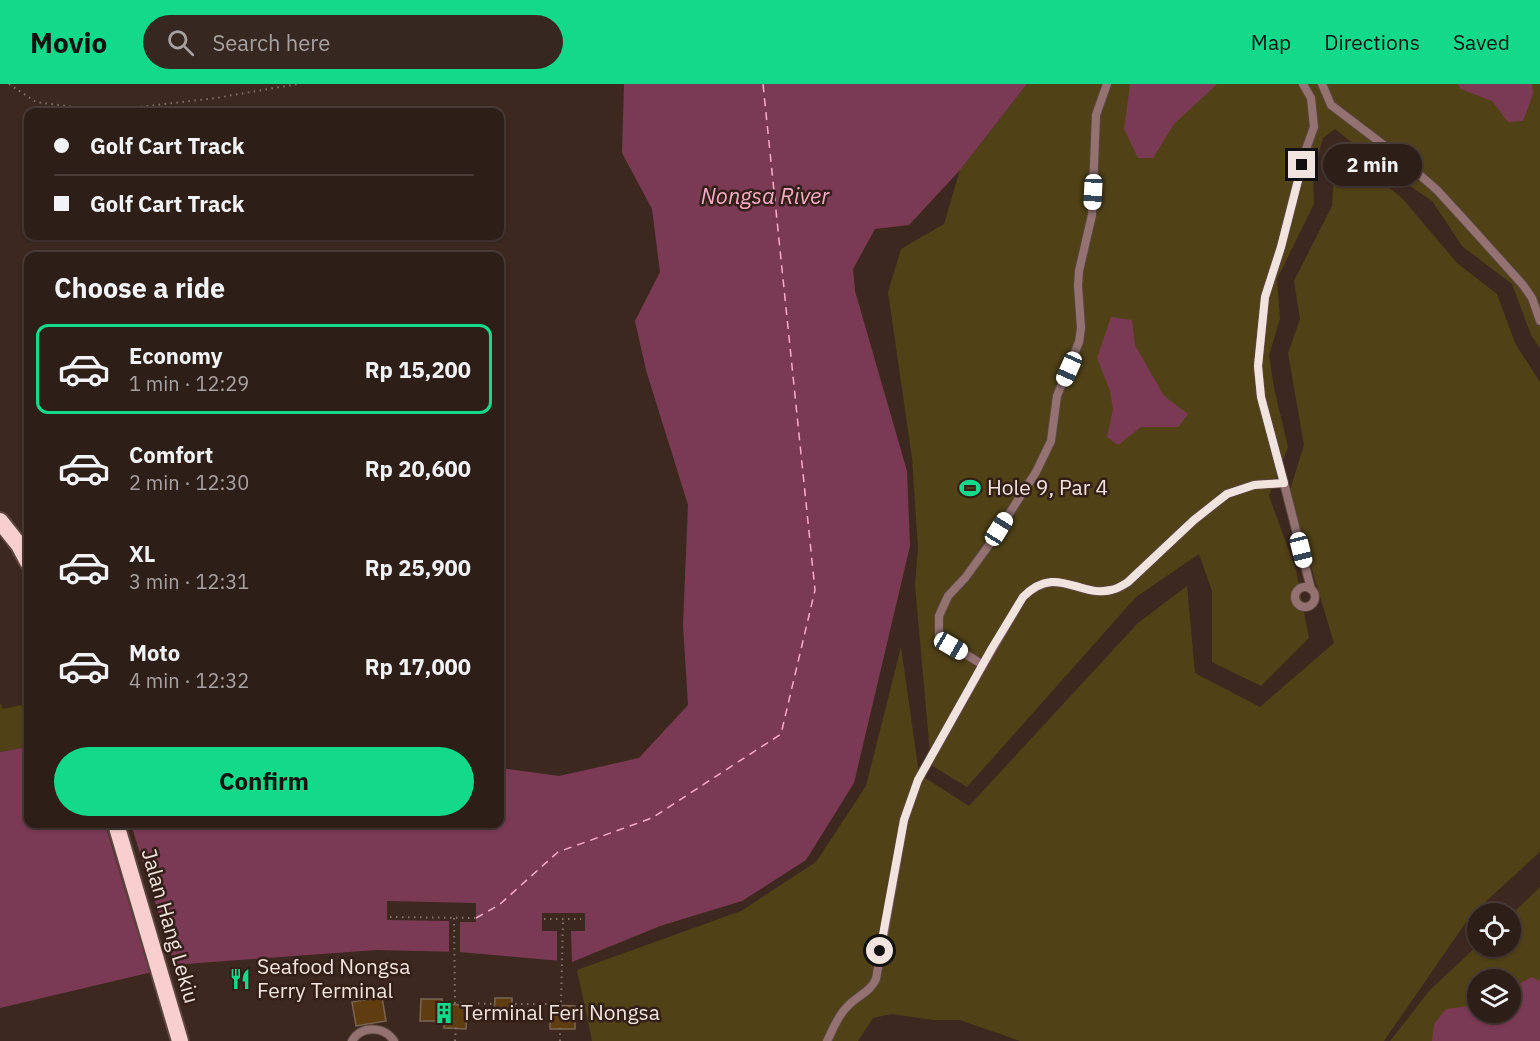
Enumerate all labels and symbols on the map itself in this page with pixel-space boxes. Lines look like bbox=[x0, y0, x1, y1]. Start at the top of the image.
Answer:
callout: 2 min bbox=[1323, 144, 1422, 186]
route end bbox=[1288, 151, 1315, 178]
car bbox=[1083, 174, 1103, 210]
water label: Nongsa River bbox=[701, 181, 830, 210]
car bbox=[1053, 349, 1085, 389]
place label: Hole 9, Par 4 bbox=[987, 473, 1108, 501]
sports icon: Hole 9, Par 4 bbox=[958, 476, 982, 500]
car bbox=[982, 509, 1016, 549]
car bbox=[1288, 530, 1314, 570]
car bbox=[931, 629, 971, 663]
street label: Jalan Hang Lekiu bbox=[135, 845, 206, 1006]
route start bbox=[866, 937, 893, 964]
place label: Seafood Nongsa Ferry Terminal bbox=[257, 952, 410, 1004]
restaurant icon: Seafood Nongsa Ferry Terminal bbox=[228, 967, 252, 991]
place label: Terminal Feri Nongsa bbox=[461, 998, 660, 1026]
building icon: Terminal Feri Nongsa bbox=[432, 1001, 456, 1025]

